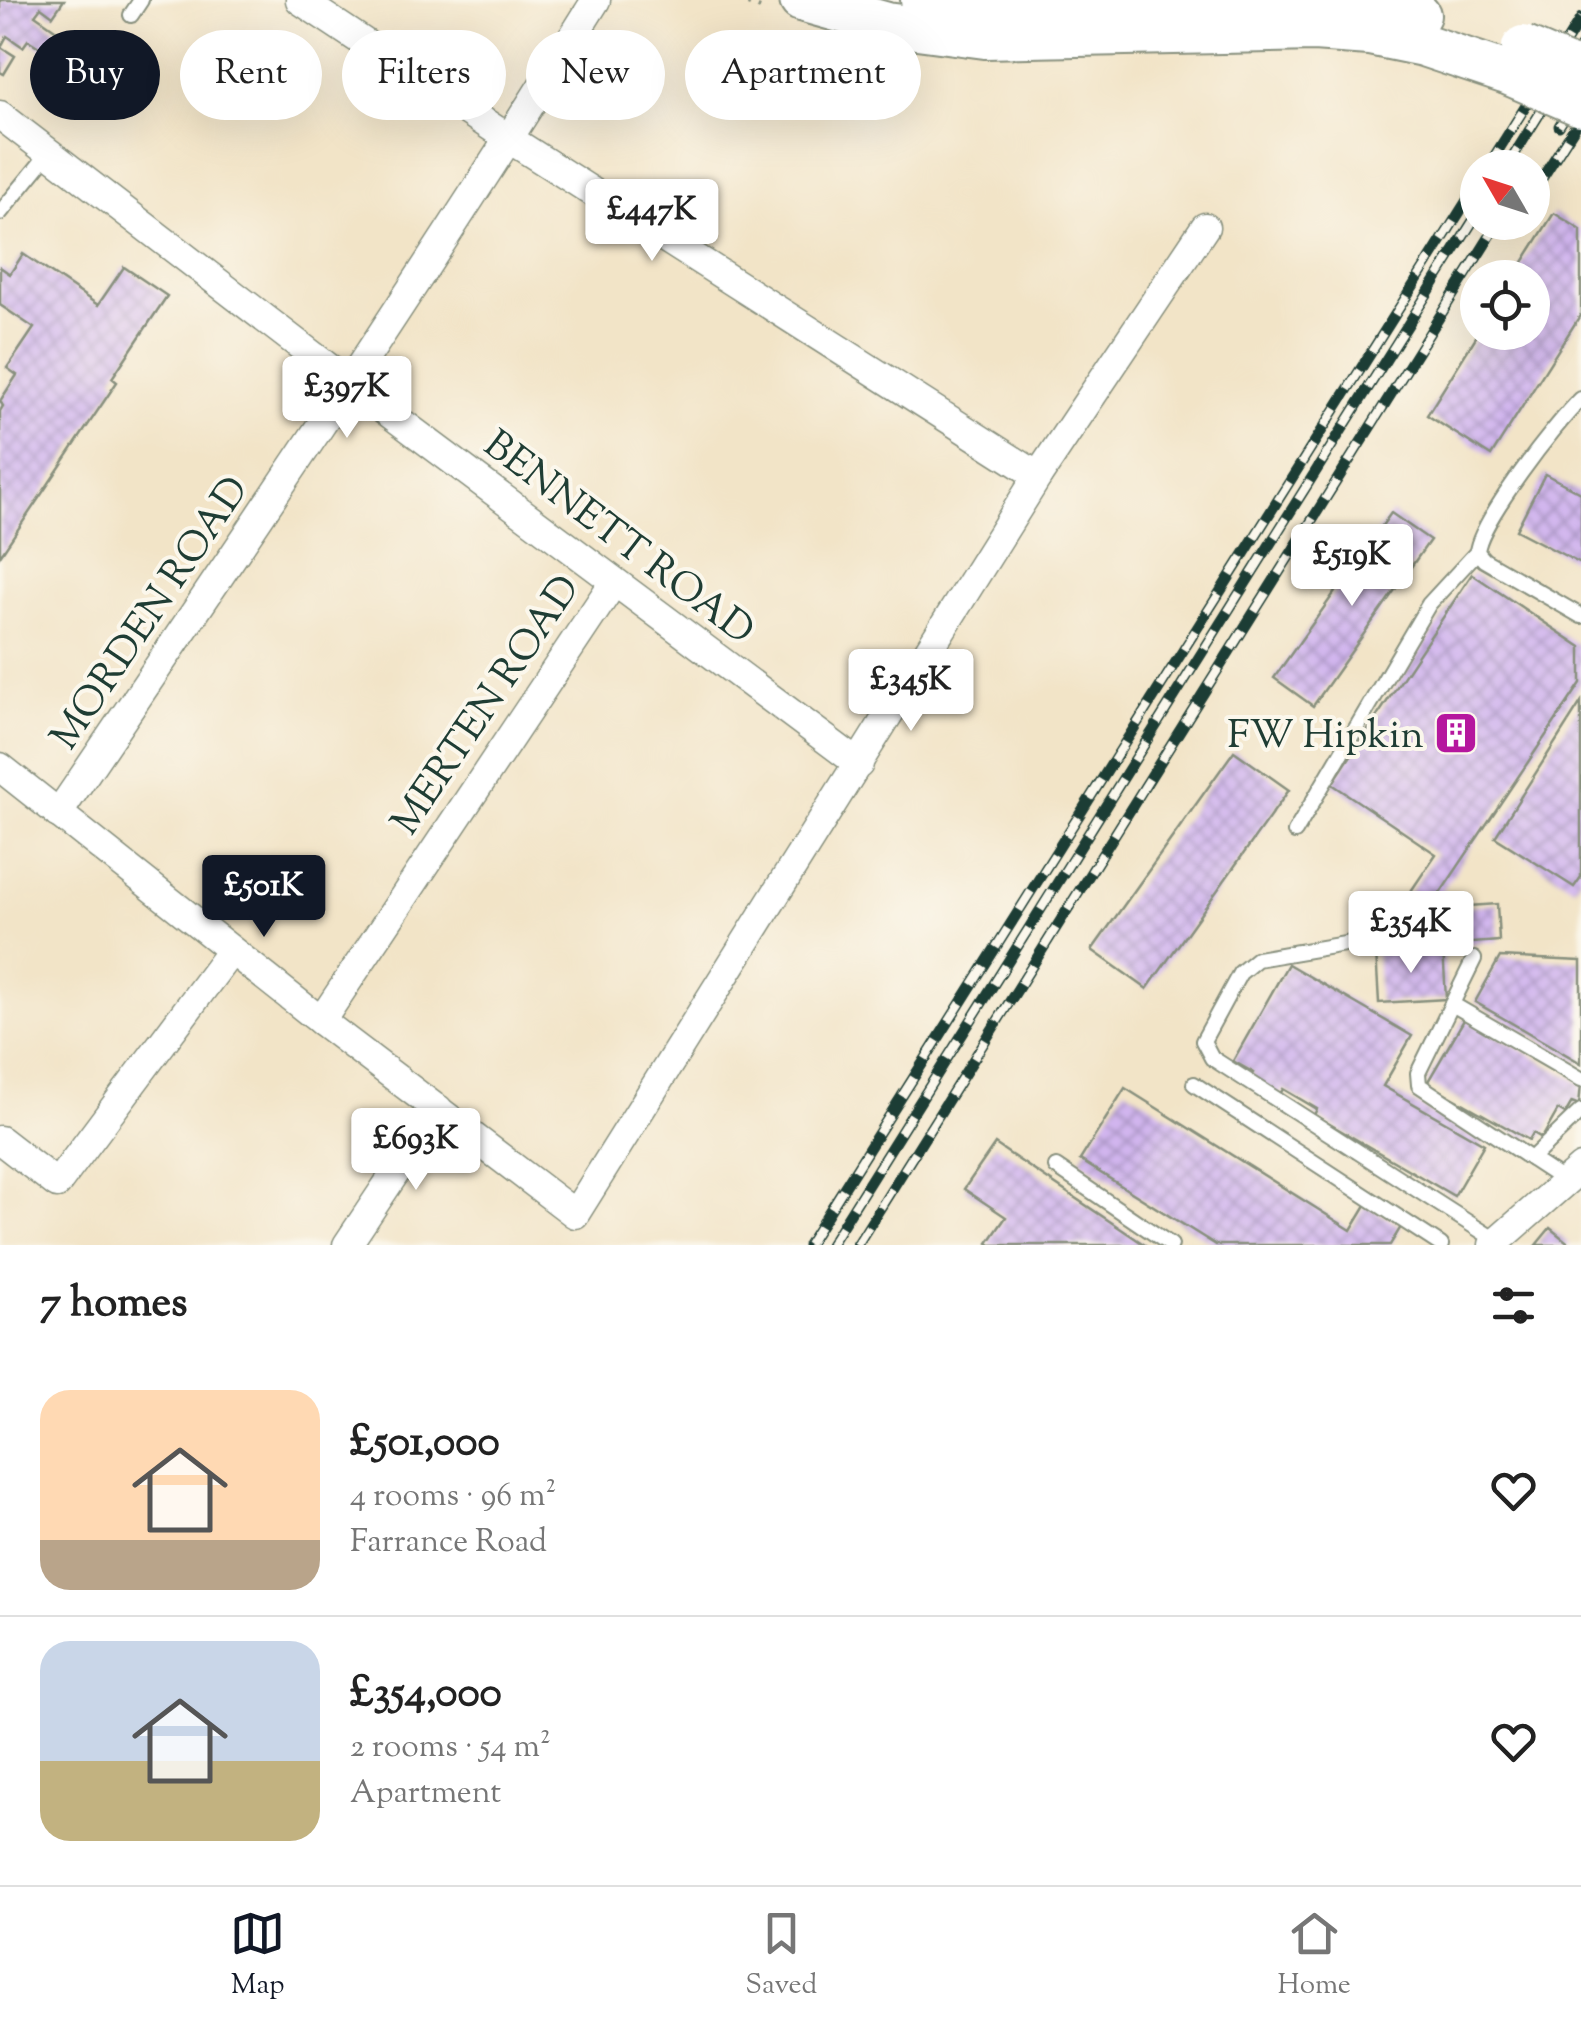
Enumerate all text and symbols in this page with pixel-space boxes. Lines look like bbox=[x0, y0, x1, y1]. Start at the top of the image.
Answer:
chip: Buy bbox=[30, 30, 160, 120]
chip: Rent bbox=[180, 30, 322, 120]
chip: Filters bbox=[342, 30, 506, 120]
chip: New bbox=[526, 30, 665, 120]
chip: Apartment bbox=[685, 30, 921, 120]
north arrow bbox=[1460, 150, 1550, 240]
map controls bbox=[1460, 150, 1550, 350]
pin: £447K bbox=[582, 179, 722, 264]
text: £447K bbox=[607, 188, 697, 234]
button: locate bbox=[1460, 260, 1550, 350]
pin: £397K bbox=[277, 356, 417, 441]
text: £397K bbox=[304, 365, 390, 411]
street label: BENNETT ROAD bbox=[470, 419, 765, 660]
street label: MORDEN ROAD bbox=[39, 466, 265, 763]
pin: £519K bbox=[1282, 524, 1422, 609]
text: £519K bbox=[1313, 533, 1391, 579]
street label: MERTEN ROAD bbox=[379, 565, 596, 848]
pin: £345K bbox=[841, 649, 981, 734]
text: £345K bbox=[871, 658, 952, 704]
place label: FW Hipkin bbox=[1227, 709, 1424, 766]
building icon: FW Hipkin bbox=[1433, 710, 1479, 756]
pin: £501K bbox=[194, 855, 334, 940]
text: £501K bbox=[224, 864, 304, 910]
pin: £354K bbox=[1341, 891, 1481, 976]
text: £354K bbox=[1371, 900, 1452, 946]
pin: £693K bbox=[346, 1108, 486, 1193]
text: £693K bbox=[373, 1117, 459, 1163]
text: 7 homes bbox=[40, 1275, 188, 1335]
icon: filters bbox=[1486, 1278, 1541, 1333]
text: £501,000 bbox=[350, 1414, 500, 1474]
icon: home bbox=[120, 1430, 240, 1550]
icon: heart bbox=[1486, 1463, 1541, 1518]
text: 4 rooms · 96 m² bbox=[350, 1474, 556, 1520]
text: Farrance Road bbox=[350, 1520, 547, 1566]
text: £354,000 bbox=[350, 1665, 502, 1725]
icon: home bbox=[120, 1681, 240, 1801]
icon: heart bbox=[1486, 1714, 1541, 1769]
text: 2 rooms · 54 m² bbox=[350, 1725, 551, 1771]
text: Apartment bbox=[350, 1771, 501, 1817]
tab: Map bbox=[230, 1906, 285, 2006]
tab: Saved bbox=[745, 1906, 817, 2006]
tab: Home bbox=[1277, 1906, 1351, 2006]

